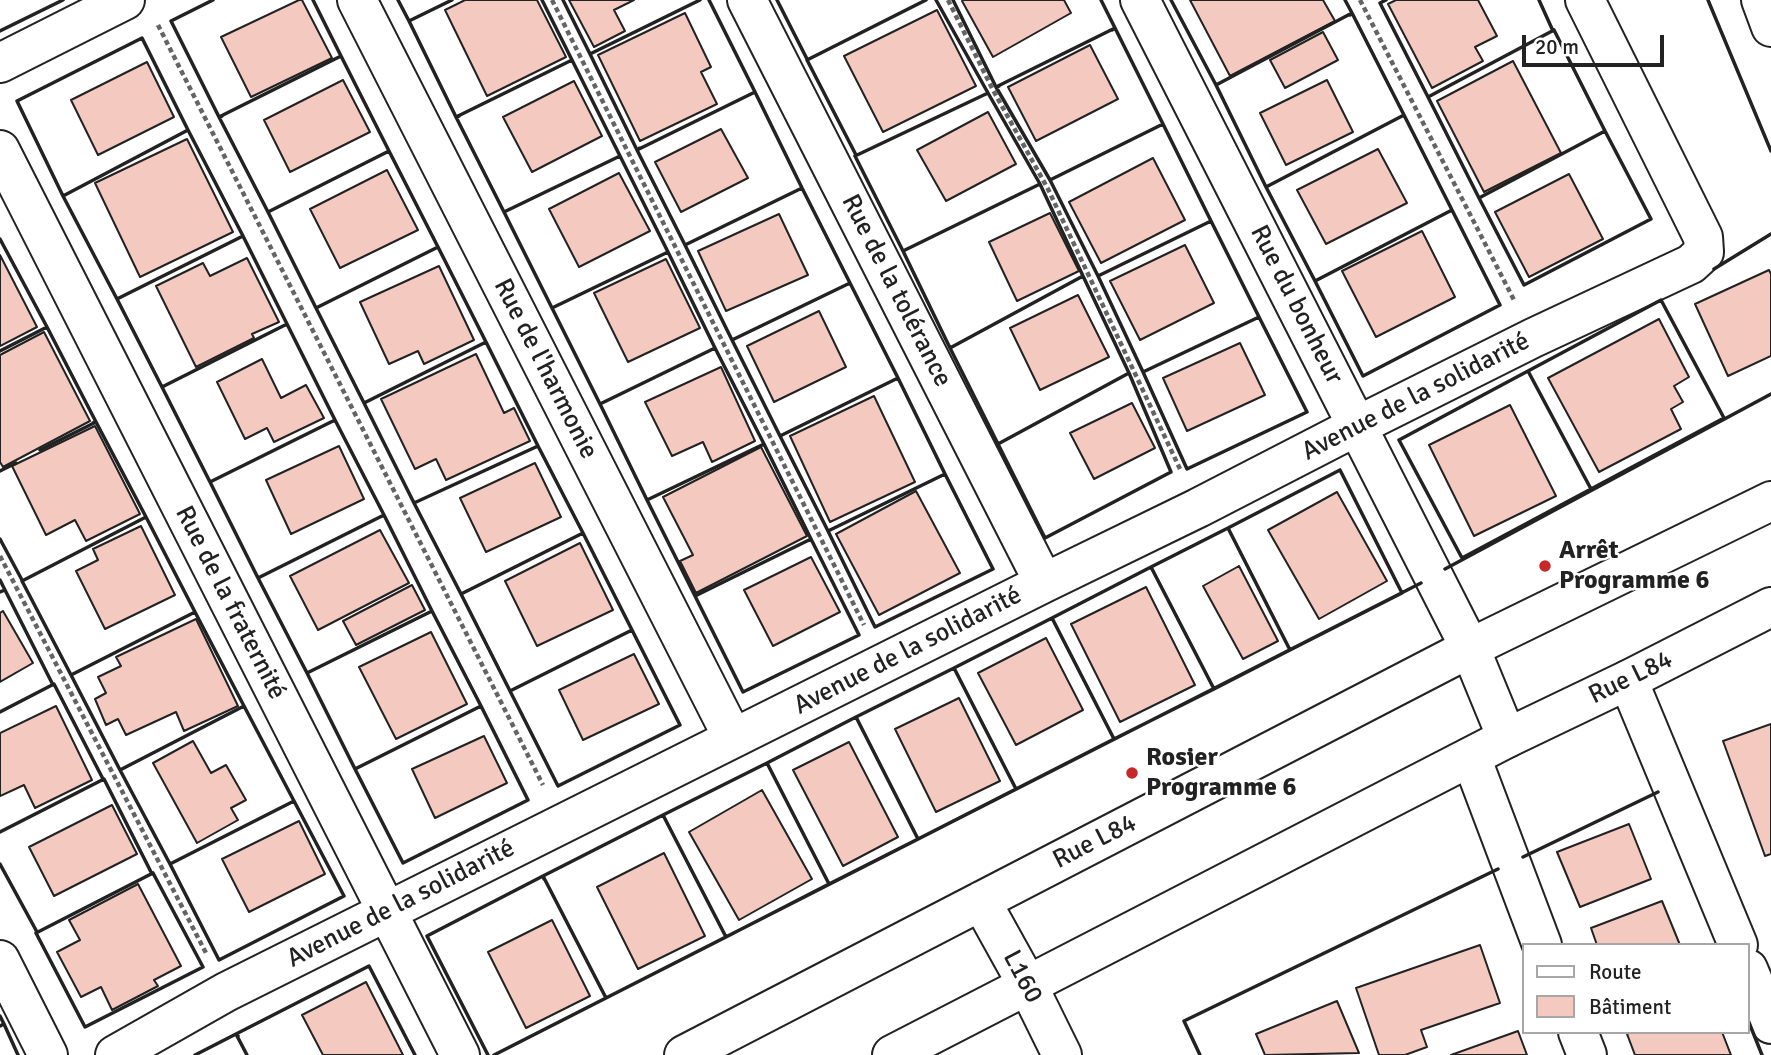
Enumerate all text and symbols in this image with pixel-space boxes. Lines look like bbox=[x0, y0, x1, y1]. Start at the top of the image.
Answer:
scale bar bbox=[1526, 21, 1668, 65]
text: 20 m bbox=[1535, 34, 1579, 60]
street label: Rue de la tolérance bbox=[834, 190, 958, 392]
street label: Rue du bonheur bbox=[1243, 220, 1349, 390]
street label: Rue de l'harmonie bbox=[486, 274, 604, 464]
street label: Avenue de la solidarité bbox=[1297, 326, 1535, 468]
street label: Rue de la fraternité bbox=[168, 501, 292, 705]
place label: Arrêt Programme 6 bbox=[1559, 535, 1710, 596]
marker: Arrêt Programme 6 bbox=[1537, 558, 1553, 574]
street label: Avenue de la solidarité bbox=[789, 580, 1027, 722]
street label: Rue L84 bbox=[1584, 644, 1678, 712]
place label: Rosier Programme 6 bbox=[1146, 742, 1297, 804]
marker: Rosier Programme 6 bbox=[1124, 765, 1140, 781]
street label: Rue L84 bbox=[1048, 808, 1142, 876]
street label: Avenue de la solidarité bbox=[282, 833, 520, 975]
legend bbox=[1522, 943, 1750, 1034]
street label: L160 bbox=[995, 945, 1049, 1009]
text: Route bbox=[1589, 959, 1641, 985]
text: Bâtiment bbox=[1589, 994, 1671, 1020]

